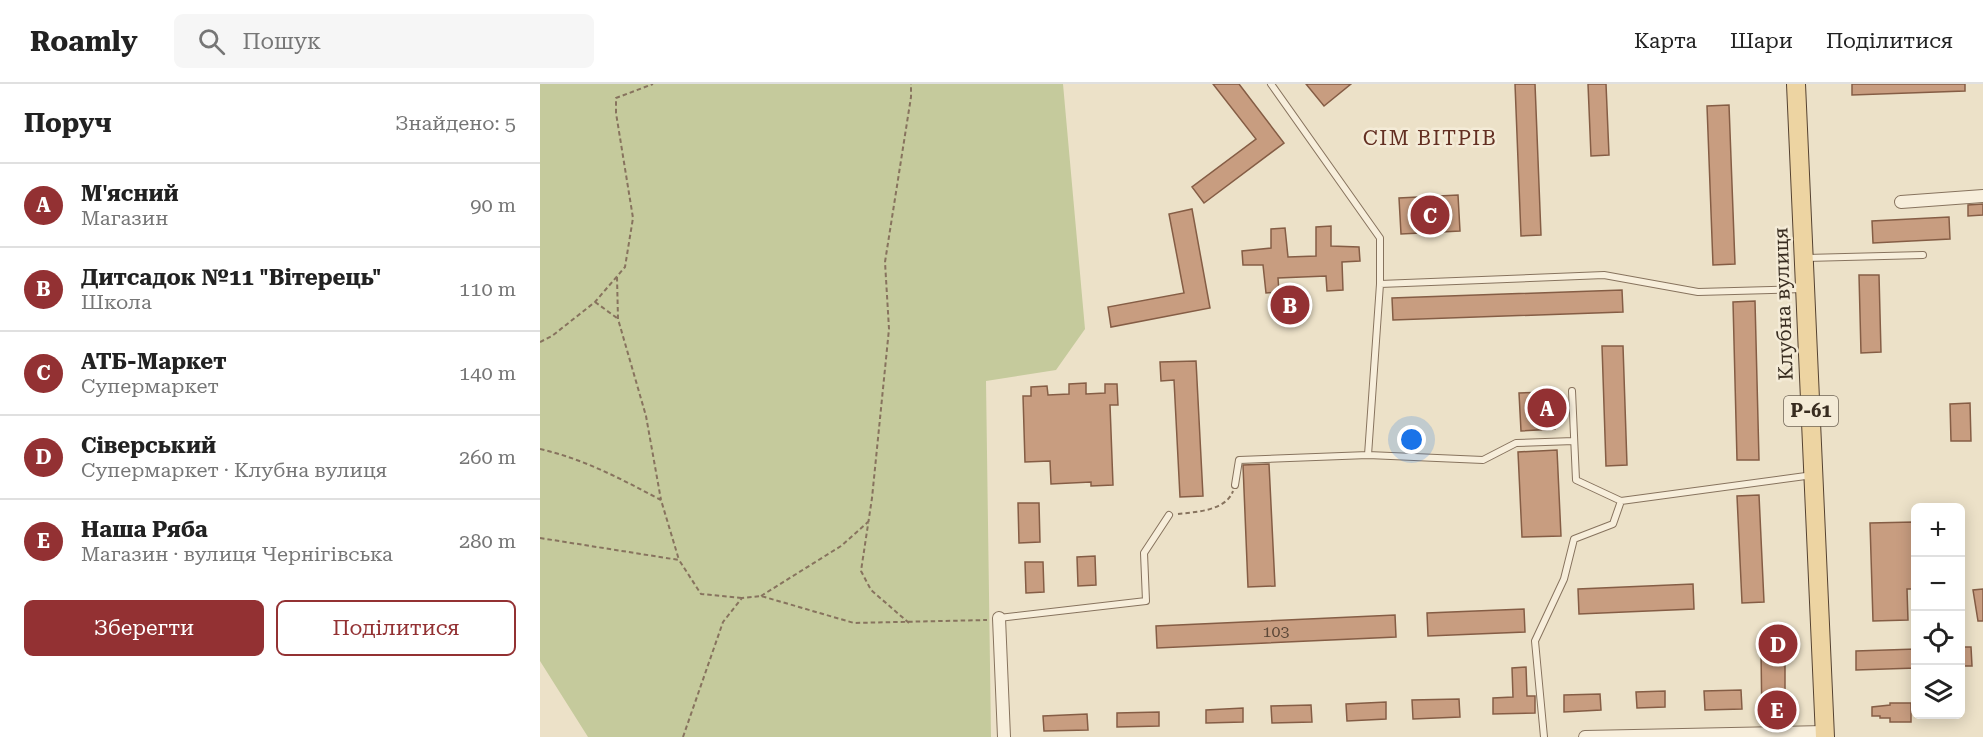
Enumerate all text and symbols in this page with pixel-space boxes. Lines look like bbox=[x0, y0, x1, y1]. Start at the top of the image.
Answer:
search box bbox=[174, 14, 594, 68]
text: Roamly bbox=[30, 25, 138, 58]
icon: search bbox=[195, 25, 228, 58]
text: Пошук bbox=[243, 29, 321, 54]
text: Карта bbox=[1634, 29, 1697, 53]
text: Шари bbox=[1730, 29, 1793, 53]
text: Поділитися bbox=[1826, 29, 1953, 53]
text: Поруч bbox=[24, 108, 112, 138]
text: Знайдено: 5 bbox=[395, 111, 516, 135]
district label: СІМ ВІТРІВ bbox=[1363, 126, 1497, 150]
text: М'ясний bbox=[81, 181, 179, 206]
pin: C bbox=[1410, 192, 1450, 238]
text: A bbox=[36, 193, 51, 217]
text: 90 m bbox=[470, 193, 516, 217]
text: Магазин bbox=[81, 206, 168, 230]
street label: Клубна вулиця bbox=[1768, 227, 1798, 381]
text: Дитсадок №11 "Вітерець" bbox=[81, 265, 381, 290]
text: B bbox=[36, 277, 51, 301]
text: 110 m bbox=[459, 277, 516, 301]
pin: B bbox=[1270, 282, 1310, 328]
text: Школа bbox=[81, 290, 152, 314]
text: АТБ-Маркет bbox=[81, 349, 226, 374]
text: C bbox=[37, 361, 51, 385]
text: 140 m bbox=[459, 361, 516, 385]
text: Супермаркет bbox=[81, 374, 219, 398]
pin: A bbox=[1528, 386, 1566, 430]
road number: Р-61 bbox=[1784, 396, 1838, 426]
your location bbox=[1397, 425, 1426, 454]
text: Сіверський bbox=[81, 433, 216, 458]
text: D bbox=[35, 445, 52, 469]
text: 260 m bbox=[459, 445, 516, 469]
text: Супермаркет · Клубна вулиця bbox=[81, 458, 387, 482]
map controls bbox=[1911, 503, 1965, 719]
button: + bbox=[1911, 503, 1965, 557]
text: Наша Ряба bbox=[81, 517, 208, 542]
text: E bbox=[37, 529, 50, 553]
text: 280 m bbox=[459, 529, 516, 553]
text: Магазин · вулиця Чернігівська bbox=[81, 542, 393, 566]
button: − bbox=[1911, 557, 1965, 611]
button: Зберегти bbox=[24, 600, 264, 656]
button: Поділитися bbox=[276, 600, 516, 656]
button: locate bbox=[1911, 611, 1965, 665]
house number: 103 bbox=[1263, 622, 1289, 641]
pin: D bbox=[1758, 622, 1798, 666]
button: layers bbox=[1911, 665, 1965, 719]
pin: E bbox=[1758, 688, 1796, 732]

